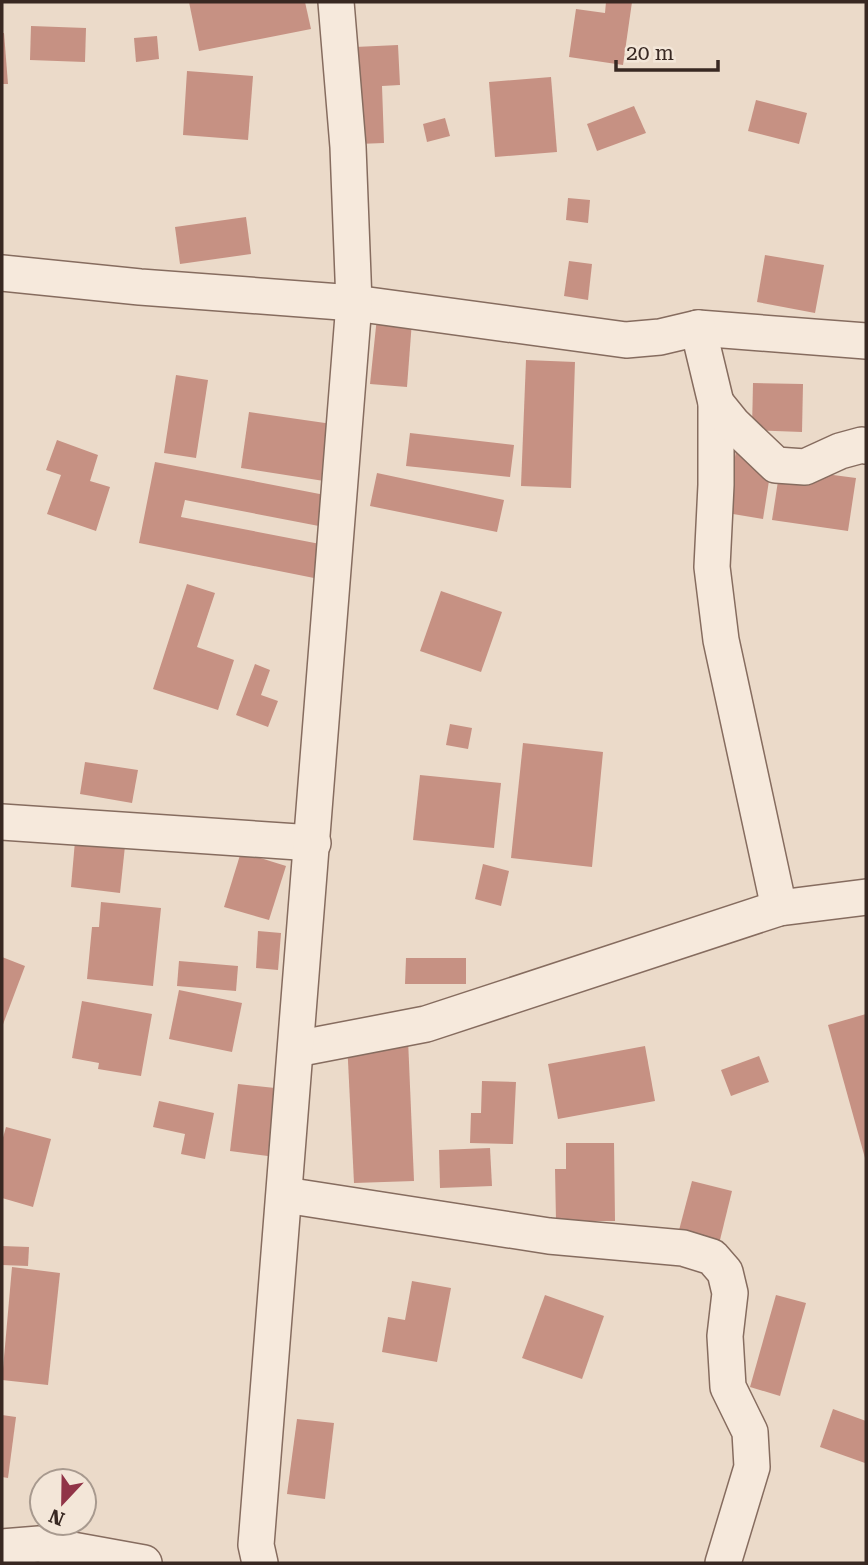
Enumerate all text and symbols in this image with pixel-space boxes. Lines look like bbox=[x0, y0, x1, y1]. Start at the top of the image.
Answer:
scale bar bbox=[616, 28, 718, 72]
text: 20 m bbox=[626, 41, 674, 65]
north arrow bbox=[28, 1467, 98, 1537]
text: N bbox=[45, 1504, 68, 1531]

